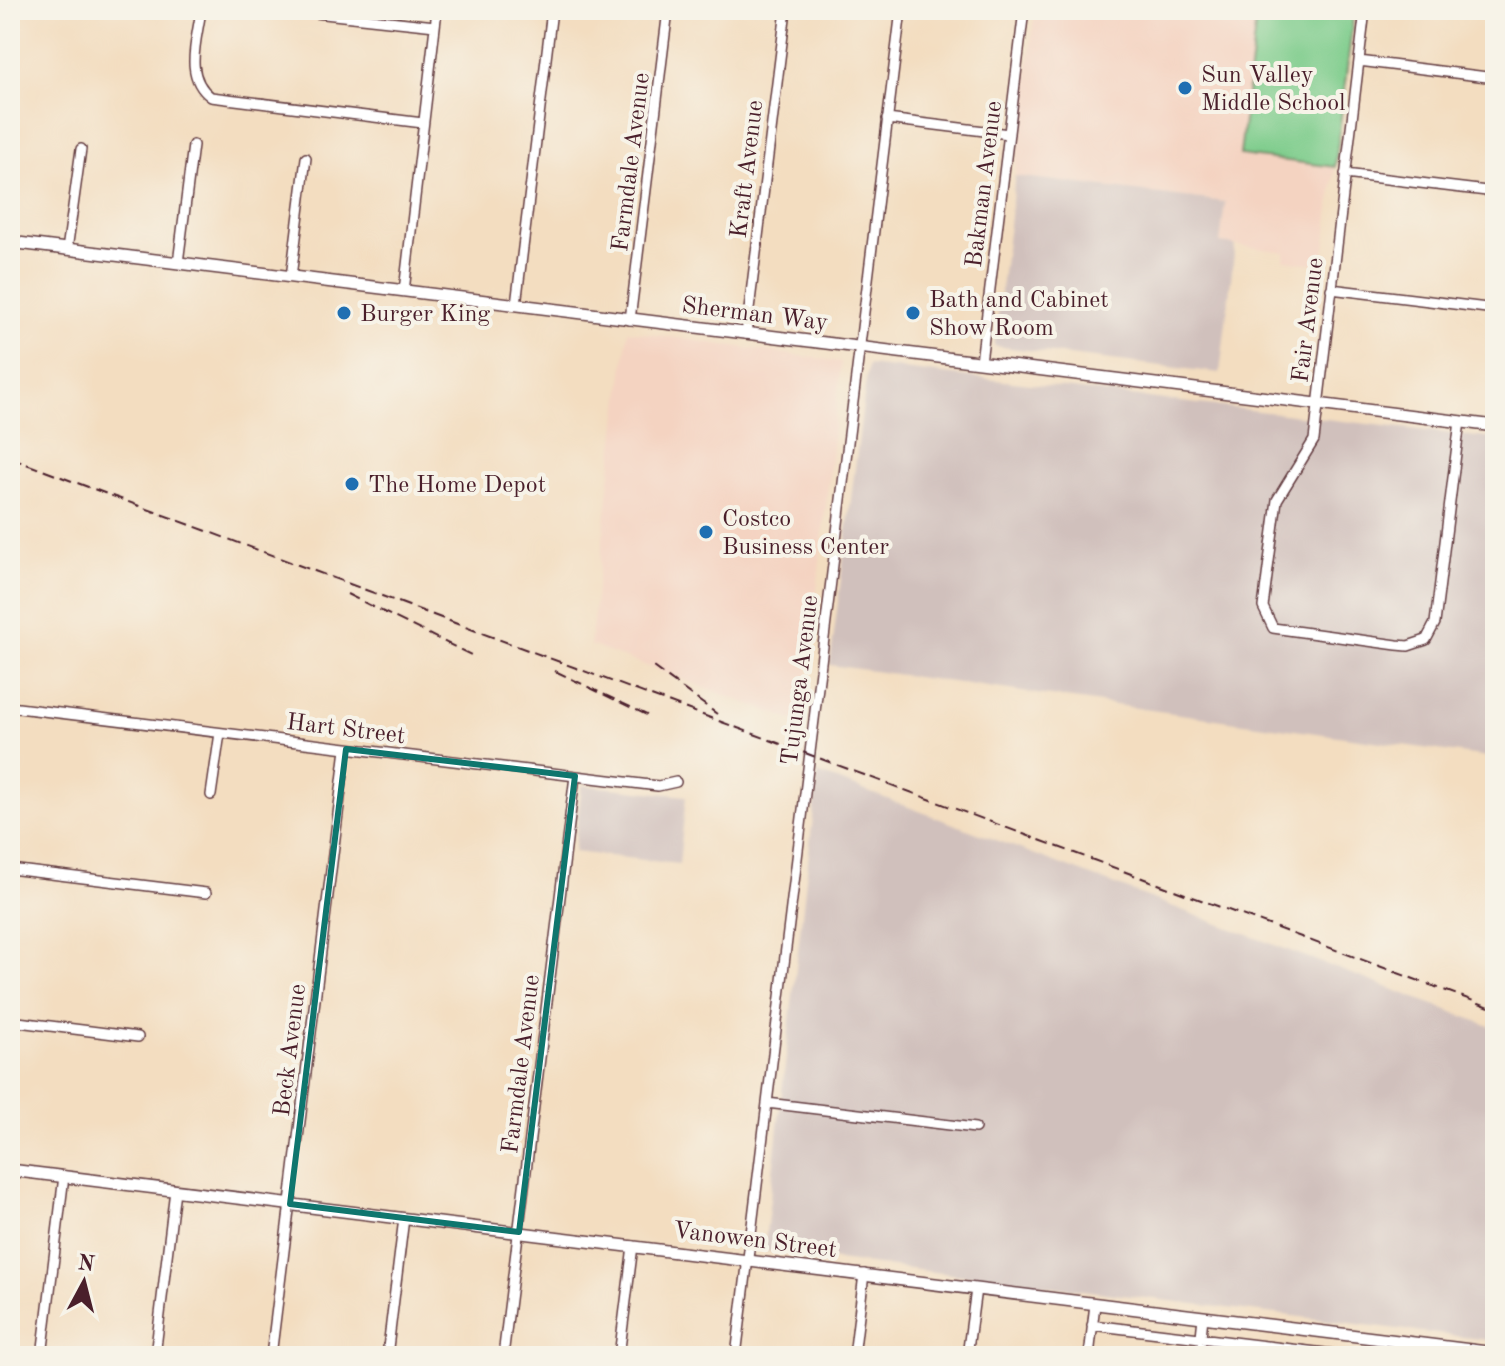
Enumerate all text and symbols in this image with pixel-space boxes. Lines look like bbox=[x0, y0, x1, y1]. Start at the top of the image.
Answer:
place label: Sun Valley Middle School bbox=[1201, 64, 1346, 116]
street label: Farmdale Avenue bbox=[609, 71, 655, 253]
marker: Sun Valley Middle School bbox=[1176, 79, 1194, 97]
street label: Kraft Avenue bbox=[728, 99, 768, 240]
street label: Bakman Avenue bbox=[963, 100, 1007, 269]
street label: Fair Avenue bbox=[1289, 256, 1329, 384]
place label: Bath and Cabinet Show Room bbox=[929, 289, 1109, 341]
street label: Sherman Way bbox=[680, 294, 830, 336]
place label: Burger King bbox=[360, 303, 490, 327]
marker: Burger King bbox=[335, 304, 353, 322]
marker: Bath and Cabinet Show Room bbox=[904, 304, 922, 322]
place label: The Home Depot bbox=[368, 474, 546, 498]
marker: The Home Depot bbox=[343, 475, 361, 493]
place label: Costco Business Center bbox=[722, 508, 889, 560]
marker: Costco Business Center bbox=[697, 523, 715, 541]
street label: Tujunga Avenue bbox=[779, 594, 823, 767]
street label: Hart Street bbox=[285, 711, 406, 749]
street label: Farmdale Avenue bbox=[499, 973, 545, 1155]
street label: Beck Avenue bbox=[271, 983, 311, 1118]
street label: Vanowen Street bbox=[672, 1219, 838, 1263]
north arrow bbox=[44, 1242, 124, 1322]
text: N bbox=[77, 1252, 96, 1276]

